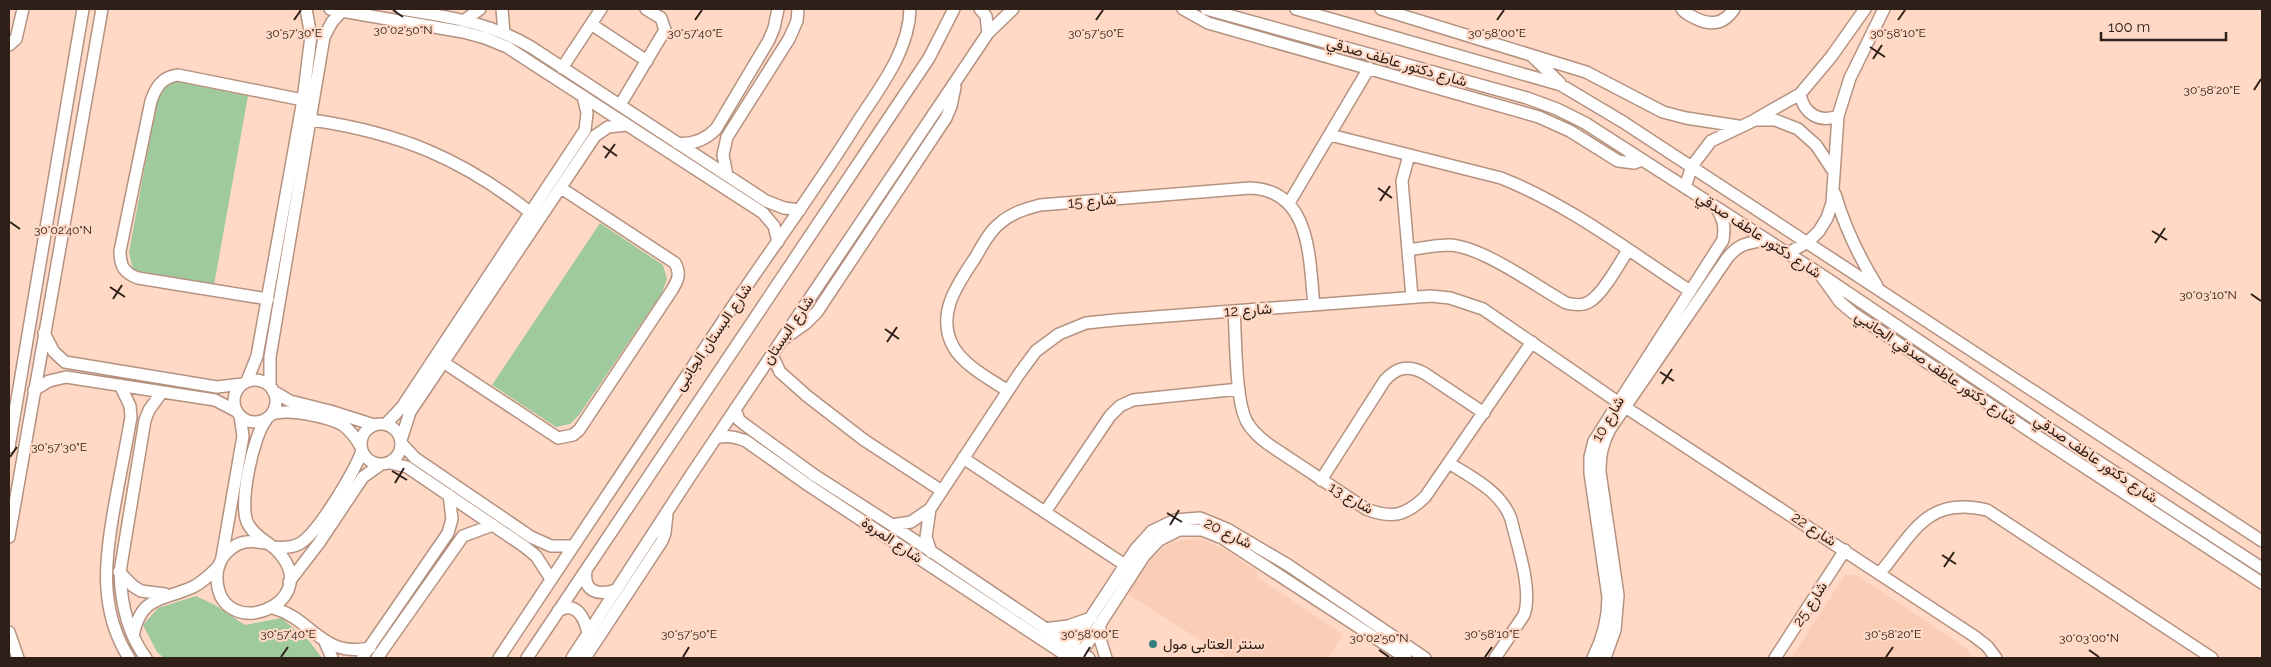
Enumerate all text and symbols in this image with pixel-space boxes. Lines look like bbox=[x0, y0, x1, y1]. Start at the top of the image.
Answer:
scale bar bbox=[2101, 10, 2226, 42]
text: 100 m bbox=[2108, 18, 2150, 36]
text: 30°02'50"N bbox=[374, 23, 432, 37]
text: 30°57'30"E bbox=[266, 26, 322, 40]
text: 30°57'40"E bbox=[667, 26, 723, 40]
text: 30°57'50"E bbox=[1068, 26, 1124, 40]
text: 30°58'00"E bbox=[1468, 26, 1526, 40]
text: 30°58'10"E bbox=[1870, 26, 1926, 40]
street label: شارع دكتور عاطف صدقي bbox=[1324, 33, 1469, 95]
text: 30°58'20"E bbox=[2184, 83, 2240, 97]
street label: شارع دكتور عاطف صدقي bbox=[1691, 188, 1825, 285]
street label: شارع 15 bbox=[1067, 190, 1117, 214]
text: 30°02'40"N bbox=[34, 223, 92, 237]
street label: شارع البستان الجانبى bbox=[670, 280, 757, 395]
text: 30°03'10"N bbox=[2179, 288, 2237, 302]
street label: شارع البستان bbox=[758, 292, 819, 369]
street label: شارع 12 bbox=[1223, 299, 1273, 323]
street label: شارع دكتور عاطف صدقي الجانبي bbox=[1849, 307, 2021, 432]
street label: شارع 10 bbox=[1588, 393, 1630, 446]
street label: شارع دكتور عاطف صدقي bbox=[2029, 411, 2161, 510]
text: 30°57'30"E bbox=[31, 440, 87, 454]
street label: شارع 13 bbox=[1325, 478, 1377, 520]
street label: شارع 22 bbox=[1787, 508, 1840, 552]
street label: شارع المروة bbox=[857, 513, 926, 569]
street label: شارع 20 bbox=[1200, 514, 1255, 554]
street label: شارع 25 bbox=[1789, 578, 1833, 631]
text: 30°57'40"E bbox=[260, 627, 316, 641]
text: 30°57'50"E bbox=[661, 627, 717, 641]
text: 30°58'00"E bbox=[1061, 627, 1119, 641]
text: 30°58'10"E bbox=[1464, 627, 1520, 641]
text: 30°58'20"E bbox=[1865, 627, 1921, 641]
text: 30°02'50"N bbox=[1350, 631, 1408, 645]
text: 30°03'00"N bbox=[2059, 631, 2119, 645]
place label: سنتر العتابى مول bbox=[1163, 635, 1265, 654]
marker: سنتر العتابى مول bbox=[1147, 638, 1159, 650]

